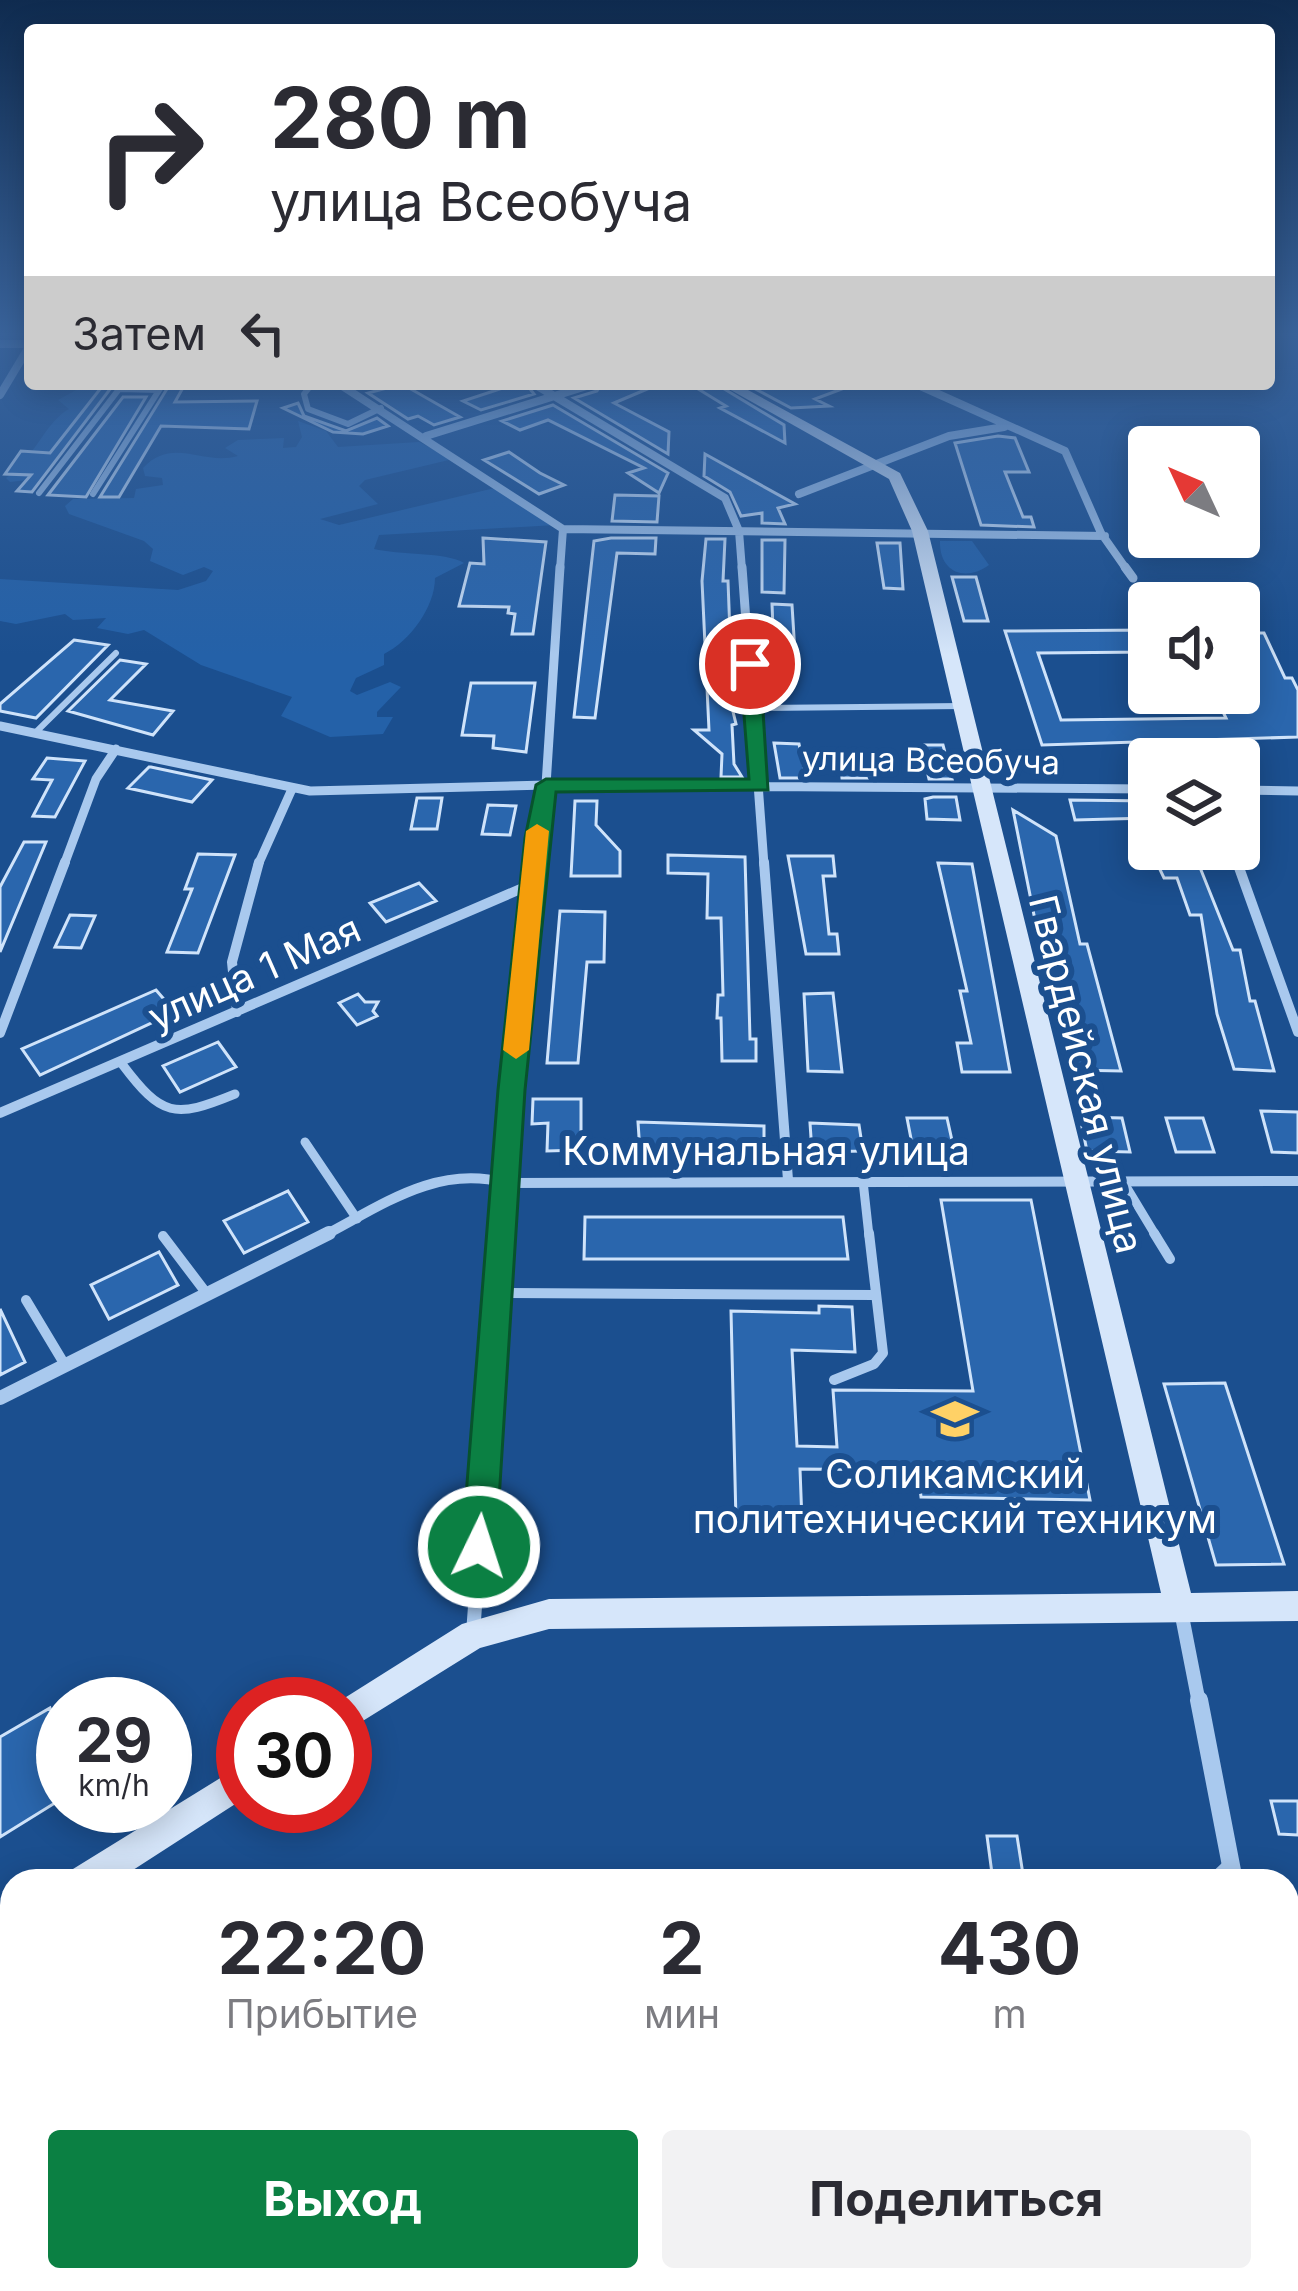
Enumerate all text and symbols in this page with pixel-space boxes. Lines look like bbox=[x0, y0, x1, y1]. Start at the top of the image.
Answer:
text: 280 m bbox=[270, 67, 531, 168]
icon: right bbox=[72, 72, 228, 228]
text: улица Всеобуча bbox=[270, 169, 692, 234]
icon: left bbox=[230, 300, 296, 366]
text: Затем bbox=[72, 306, 206, 361]
north arrow bbox=[1128, 426, 1260, 558]
map controls bbox=[1128, 426, 1260, 870]
button: sound bbox=[1128, 582, 1260, 714]
pin bbox=[699, 613, 801, 715]
icon: arrive bbox=[717, 631, 783, 697]
street label: улица Всеобуча bbox=[802, 738, 1060, 782]
button: layers bbox=[1128, 738, 1260, 870]
street label: Гвардейская улица bbox=[1020, 890, 1154, 1258]
street label: улица 1 Мая bbox=[141, 904, 367, 1040]
street label: Коммунальная улица bbox=[562, 1127, 970, 1174]
school or university icon: Соликамский политехнический техникум bbox=[930, 1394, 980, 1444]
place label: Соликамский политехнический техникум bbox=[693, 1450, 1217, 1542]
position arrow bbox=[416, 1484, 542, 1610]
speed limit sign: 30 bbox=[216, 1677, 372, 1833]
text: 29 bbox=[76, 1704, 152, 1776]
text: km/h bbox=[78, 1767, 150, 1803]
text: 22:20 bbox=[218, 1904, 426, 1991]
text: 2 bbox=[659, 1904, 705, 1991]
text: 430 bbox=[938, 1904, 1081, 1991]
text: Прибытие bbox=[226, 1990, 418, 2037]
text: мин bbox=[644, 1990, 720, 2037]
text: m bbox=[992, 1990, 1027, 2037]
button: Выход bbox=[48, 2130, 638, 2268]
button: Поделиться bbox=[662, 2130, 1251, 2268]

